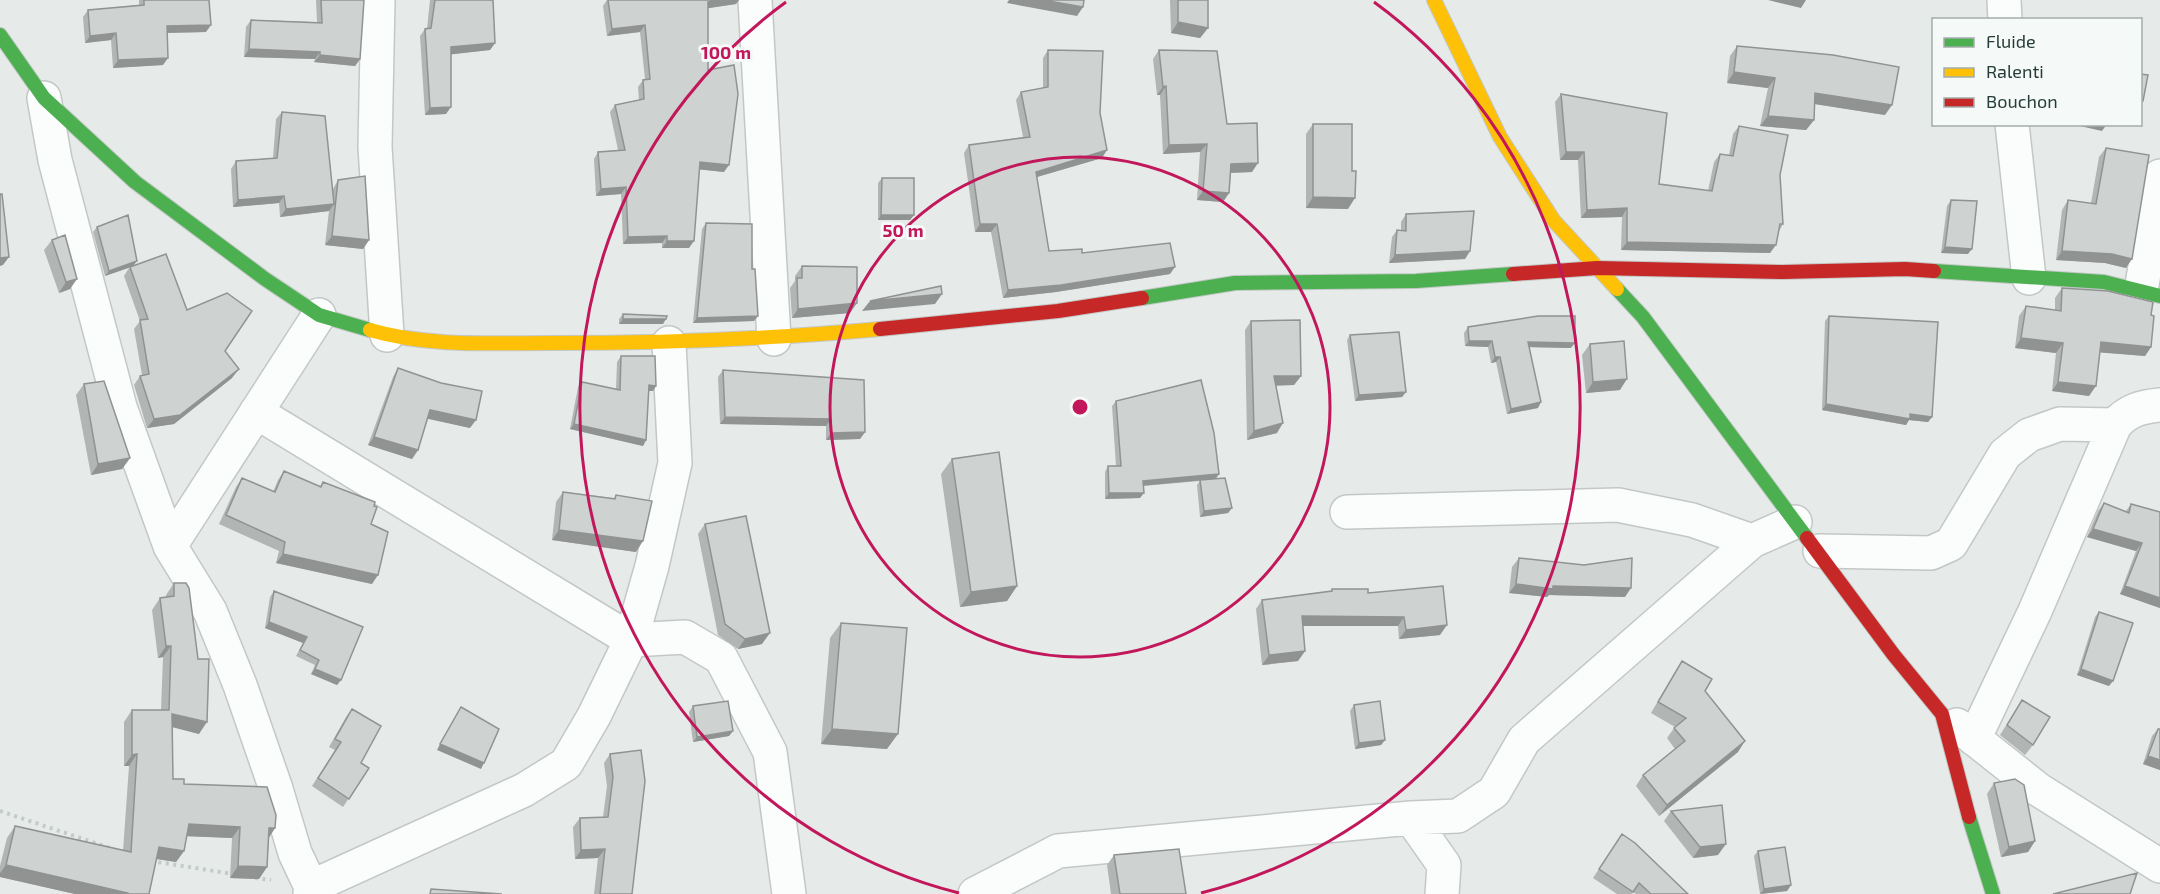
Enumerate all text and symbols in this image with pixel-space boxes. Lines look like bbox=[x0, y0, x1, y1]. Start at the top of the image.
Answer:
legend bbox=[1932, 18, 2142, 126]
text: Fluide bbox=[1986, 30, 2036, 52]
text: 100 m bbox=[701, 41, 751, 63]
text: Ralenti bbox=[1986, 60, 2044, 82]
text: Bouchon bbox=[1986, 90, 2058, 112]
text: 50 m bbox=[882, 219, 924, 241]
centre of rings bbox=[1070, 397, 1090, 417]

